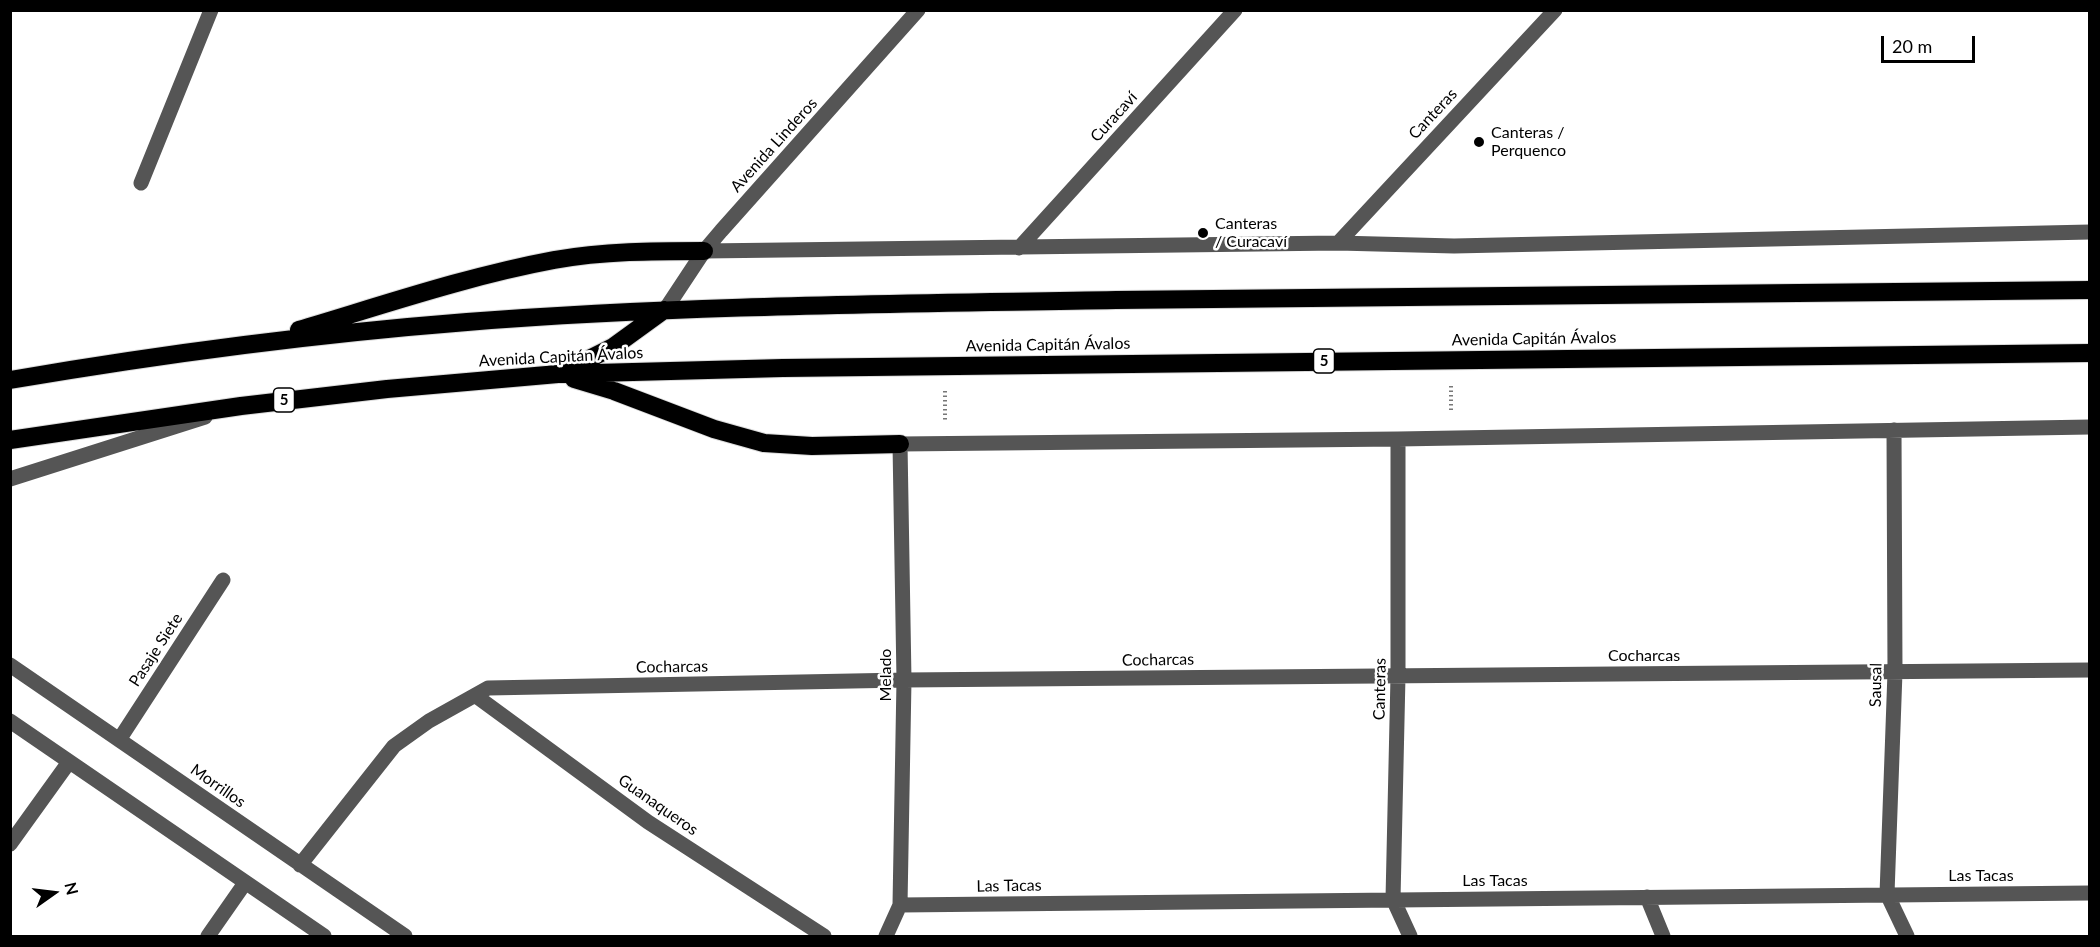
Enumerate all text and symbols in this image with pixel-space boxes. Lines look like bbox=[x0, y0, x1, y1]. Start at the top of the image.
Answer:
scale bar bbox=[1884, 24, 1978, 62]
text: 20 m bbox=[1892, 35, 1932, 57]
street label: Canteras bbox=[1405, 85, 1461, 143]
street label: Curacaví bbox=[1087, 88, 1141, 146]
street label: Avenida Linderos bbox=[727, 94, 821, 196]
place label: Canteras / Perquenco bbox=[1491, 123, 1566, 161]
marker: Canteras / Perquenco bbox=[1472, 135, 1486, 149]
place label: Canteras / Curacaví bbox=[1215, 214, 1287, 252]
marker: Canteras / Curacaví bbox=[1196, 226, 1210, 240]
street label: Avenida Capitán Ávalos bbox=[1452, 328, 1616, 350]
street label: Avenida Capitán Ávalos bbox=[966, 334, 1130, 356]
street label: Avenida Capitán Ávalos bbox=[478, 343, 644, 371]
road number: 5 bbox=[1314, 349, 1334, 373]
road number: 5 bbox=[274, 388, 294, 412]
street label: Pasaje Siete bbox=[125, 610, 187, 690]
street label: Cocharcas bbox=[1608, 646, 1680, 666]
street label: Melado bbox=[876, 649, 896, 701]
street label: Cocharcas bbox=[1122, 650, 1194, 670]
street label: Cocharcas bbox=[636, 657, 708, 677]
street label: Canteras bbox=[1370, 658, 1390, 720]
street label: Sausal bbox=[1866, 663, 1886, 707]
street label: Morrillos bbox=[187, 760, 249, 812]
street label: Guanaqueros bbox=[614, 770, 702, 840]
north arrow bbox=[24, 863, 84, 923]
street label: Las Tacas bbox=[1948, 866, 2014, 886]
street label: Las Tacas bbox=[1462, 871, 1528, 891]
street label: Las Tacas bbox=[976, 876, 1042, 896]
text: N bbox=[61, 880, 83, 897]

